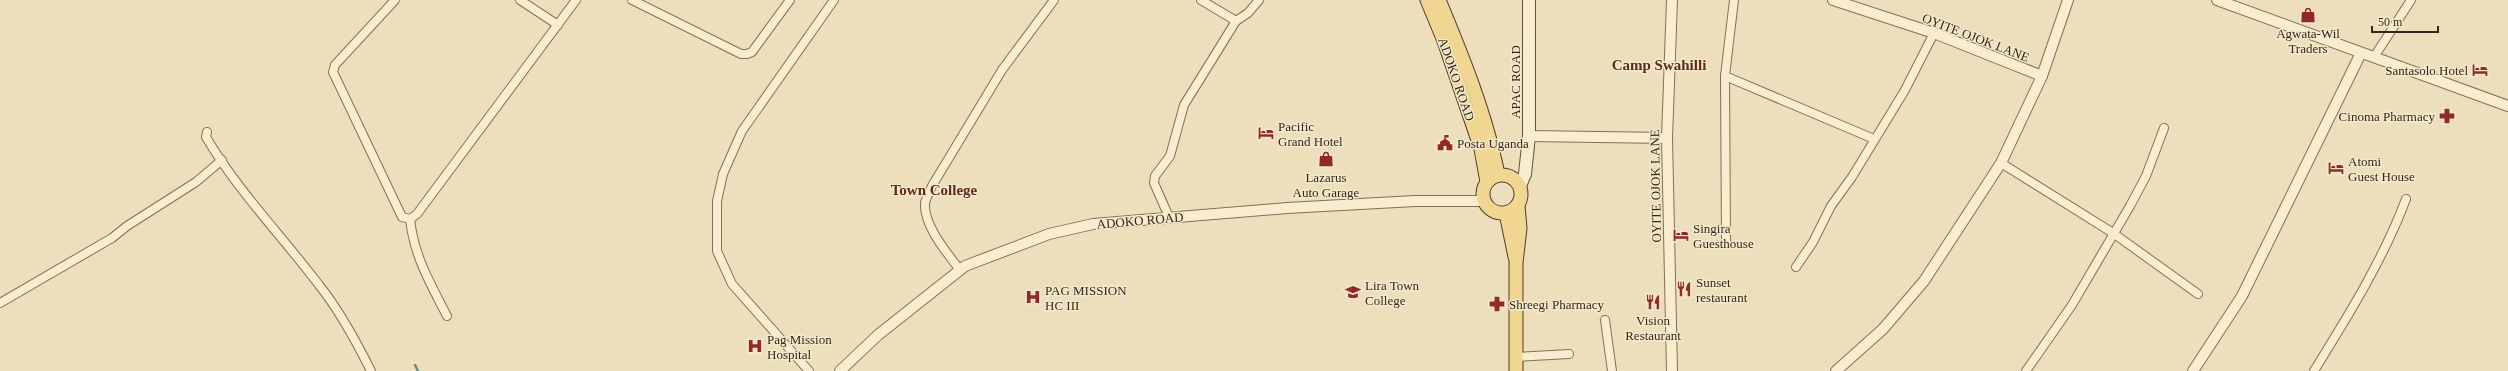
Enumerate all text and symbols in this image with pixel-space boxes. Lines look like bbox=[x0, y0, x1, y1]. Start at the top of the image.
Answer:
shop icon: Agwata-Wil Traders bbox=[2299, 6, 2317, 24]
scale bar bbox=[2372, 8, 2438, 34]
street label: OYITE OJOK LANE bbox=[1920, 10, 2031, 65]
text: 50 m bbox=[2378, 15, 2403, 29]
place label: Agwata-Wil Traders bbox=[2276, 26, 2340, 56]
street label: ADOKO ROAD bbox=[1435, 36, 1478, 123]
street label: APAC ROAD bbox=[1508, 45, 1523, 119]
district label: Camp Swahilli bbox=[1612, 57, 1706, 73]
hotel icon: Santasolo Hotel bbox=[2471, 61, 2489, 79]
place label: Santasolo Hotel bbox=[2385, 63, 2468, 78]
pharmacy icon: Cinoma Pharmacy bbox=[2438, 107, 2456, 125]
place label: Cinoma Pharmacy bbox=[2339, 109, 2435, 124]
place label: Pacific Grand Hotel bbox=[1278, 119, 1343, 149]
hotel icon: Pacific Grand Hotel bbox=[1257, 124, 1275, 142]
street label: OYITE OJOK LANE bbox=[1647, 129, 1664, 243]
public building icon: Posta Uganda bbox=[1436, 134, 1454, 152]
place label: Posta Uganda bbox=[1457, 136, 1529, 151]
shop icon: Lazarus Auto Garage bbox=[1317, 150, 1335, 168]
place label: Atomi Guest House bbox=[2348, 154, 2415, 184]
hotel icon: Atomi Guest House bbox=[2327, 159, 2345, 177]
place label: Lazarus Auto Garage bbox=[1293, 170, 1360, 200]
district label: Town College bbox=[891, 182, 978, 198]
street label: ADOKO ROAD bbox=[1096, 209, 1184, 232]
place label: Singira Guesthouse bbox=[1693, 221, 1754, 251]
hotel icon: Singira Guesthouse bbox=[1672, 226, 1690, 244]
place label: Sunset restaurant bbox=[1696, 275, 1748, 305]
place label: Lira Town College bbox=[1365, 278, 1420, 308]
restaurant icon: Sunset restaurant bbox=[1675, 280, 1693, 298]
place label: PAG MISSION HC III bbox=[1045, 283, 1127, 313]
school or university icon: Lira Town College bbox=[1344, 283, 1362, 301]
hospital icon: PAG MISSION HC III bbox=[1024, 288, 1042, 306]
restaurant icon: Vision Restaurant bbox=[1644, 293, 1662, 311]
pharmacy icon: Shreegi Pharmacy bbox=[1488, 295, 1506, 313]
place label: Shreegi Pharmacy bbox=[1509, 297, 1604, 312]
place label: Vision Restaurant bbox=[1625, 313, 1681, 343]
place label: Pag Mission Hospital bbox=[767, 332, 832, 362]
hospital icon: Pag Mission Hospital bbox=[746, 337, 764, 355]

